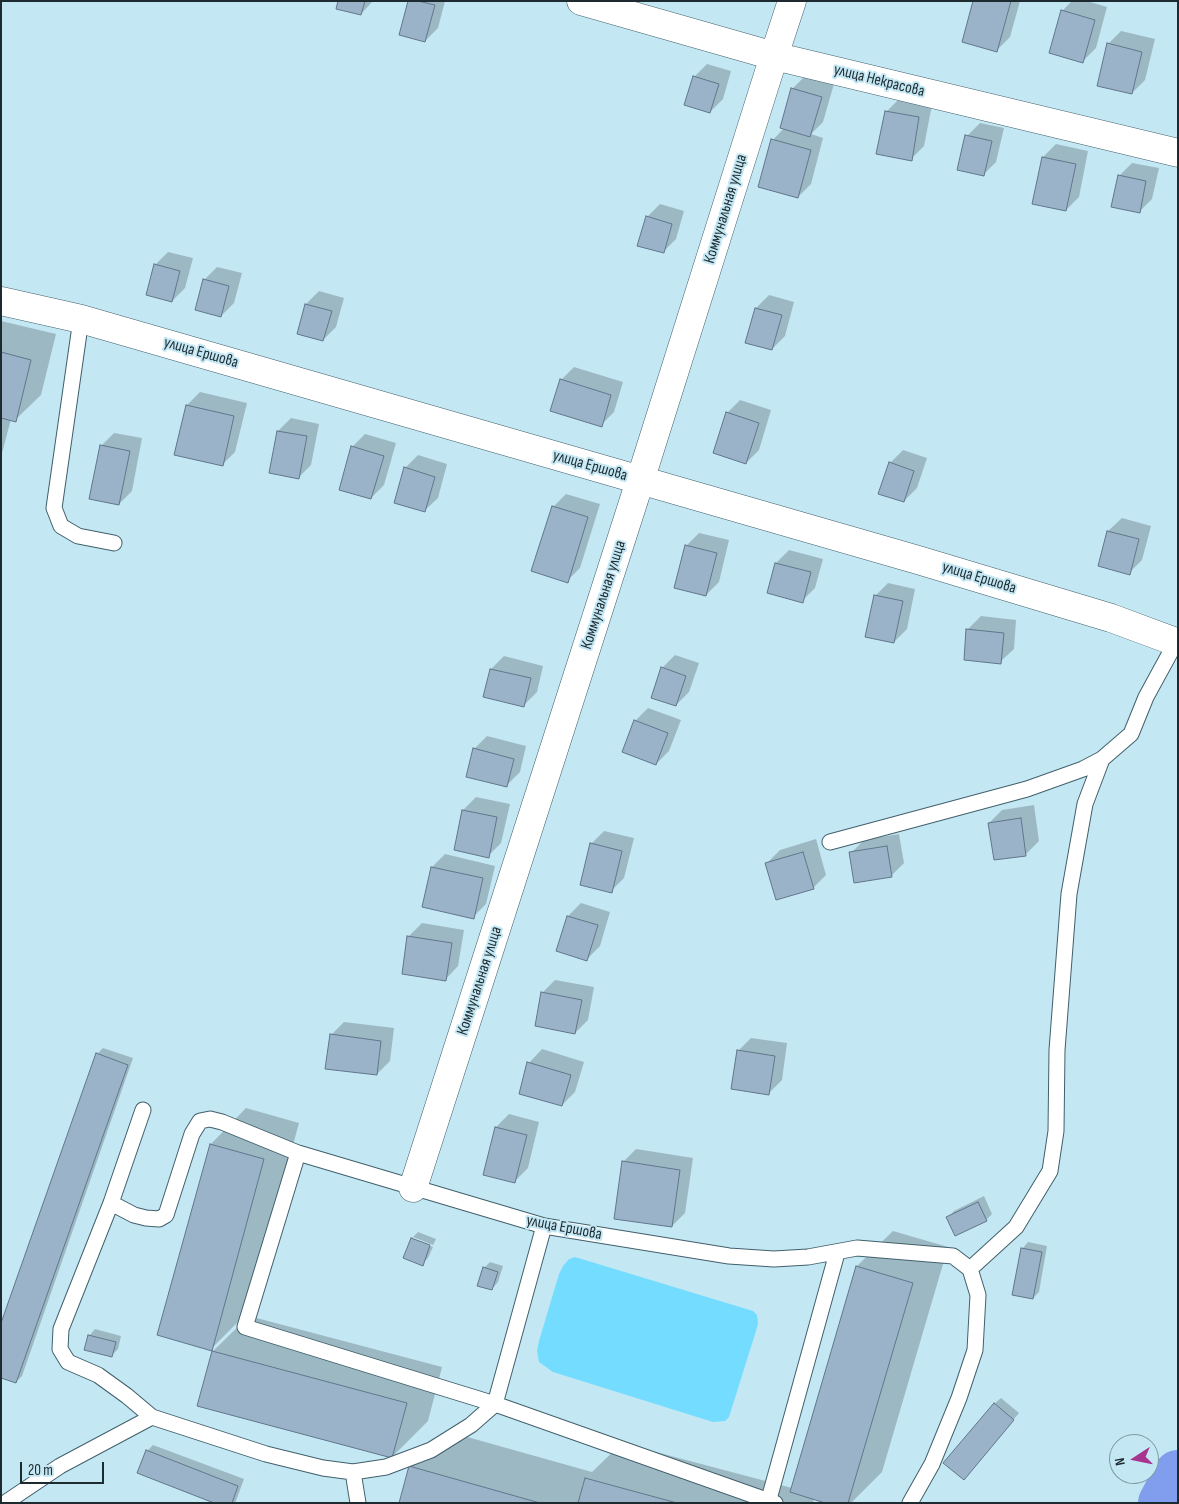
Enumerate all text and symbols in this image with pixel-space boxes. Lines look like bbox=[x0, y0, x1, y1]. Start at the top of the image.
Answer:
street label: улица Некрасова bbox=[832, 60, 926, 102]
street label: Коммунальная улица bbox=[700, 152, 752, 266]
street label: улица Ершова bbox=[162, 333, 240, 373]
street label: улица Ершова bbox=[551, 446, 629, 486]
street label: Коммунальная улица bbox=[577, 538, 631, 652]
street label: улица Ершова bbox=[940, 558, 1018, 598]
street label: Коммунальная улица bbox=[453, 924, 507, 1038]
street label: улица Ершова bbox=[525, 1211, 603, 1245]
north arrow bbox=[1109, 1434, 1159, 1484]
scale bar bbox=[22, 1452, 106, 1484]
text: N bbox=[1111, 1456, 1129, 1467]
text: 20 m bbox=[28, 1461, 53, 1480]

